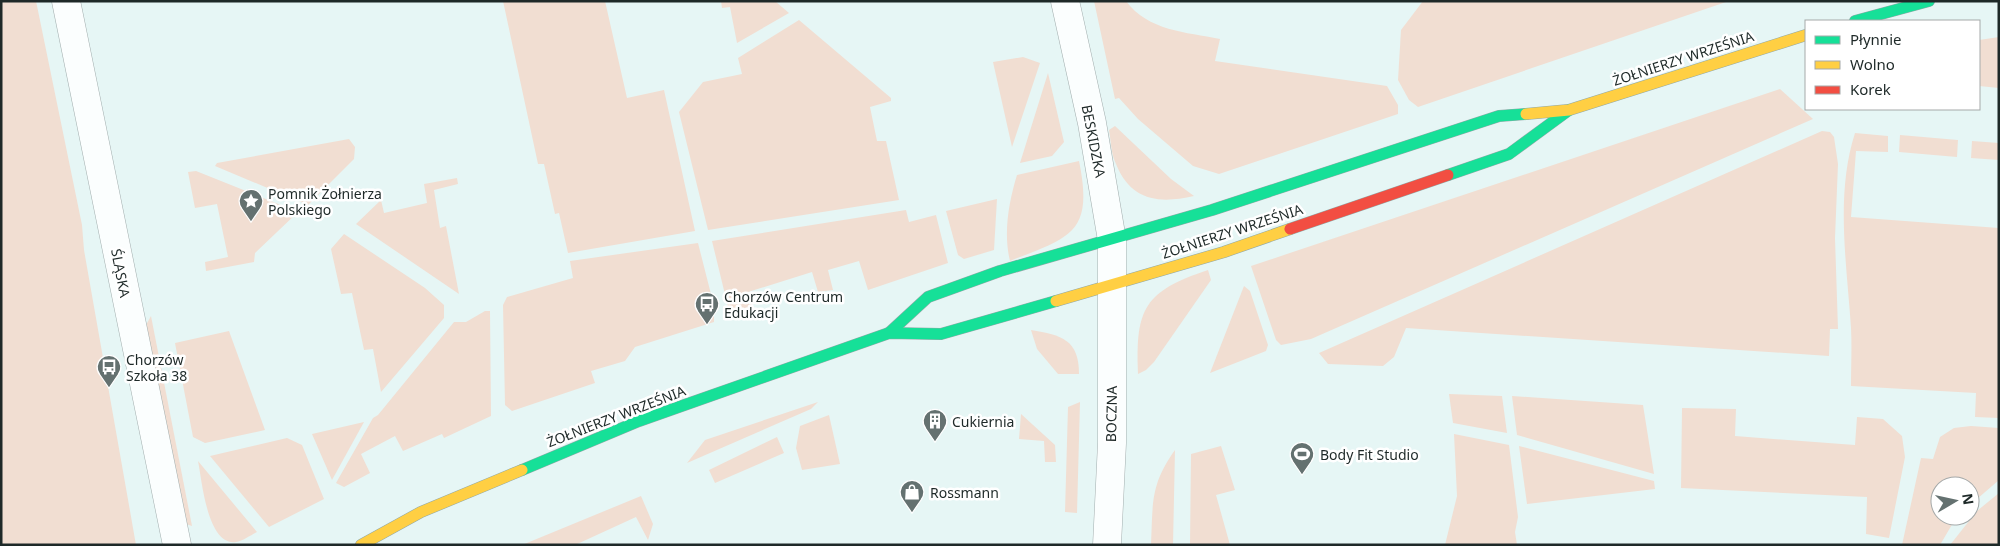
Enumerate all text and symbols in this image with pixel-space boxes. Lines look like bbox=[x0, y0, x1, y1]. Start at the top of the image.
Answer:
legend bbox=[1805, 20, 1980, 110]
street label: ŻOŁNIERZY WRZEŚNIA bbox=[1610, 26, 1756, 90]
text: Płynnie bbox=[1850, 29, 1901, 49]
text: Wolno bbox=[1850, 54, 1895, 74]
text: Korek bbox=[1850, 79, 1891, 99]
street label: BESKIDZKA bbox=[1078, 103, 1110, 179]
place label: Pomnik Żołnierza Polskiego bbox=[268, 184, 382, 219]
place icon: Pomnik Żołnierza Polskiego bbox=[238, 188, 264, 222]
street label: ŻOŁNIERZY WRZEŚNIA bbox=[1159, 199, 1305, 263]
street label: ŚLĄSKA bbox=[107, 247, 135, 299]
place label: Chorzów Centrum Edukacji bbox=[724, 287, 843, 322]
bus stop icon: Chorzów Centrum Edukacji bbox=[694, 291, 720, 325]
place label: Chorzów Szkoła 38 bbox=[126, 350, 187, 385]
bus stop icon: Chorzów Szkoła 38 bbox=[96, 354, 122, 388]
street label: ŻOŁNIERZY WRZEŚNIA bbox=[544, 381, 688, 451]
street label: BOCZNA bbox=[1101, 386, 1121, 442]
building icon: Cukiernia bbox=[922, 408, 948, 442]
place label: Cukiernia bbox=[952, 412, 1014, 431]
sports icon: Body Fit Studio bbox=[1289, 441, 1315, 475]
place label: Body Fit Studio bbox=[1320, 445, 1419, 464]
north arrow bbox=[1930, 476, 1980, 526]
shop icon: Rossmann bbox=[899, 479, 925, 513]
place label: Rossmann bbox=[930, 483, 999, 502]
text: N bbox=[1958, 492, 1979, 506]

